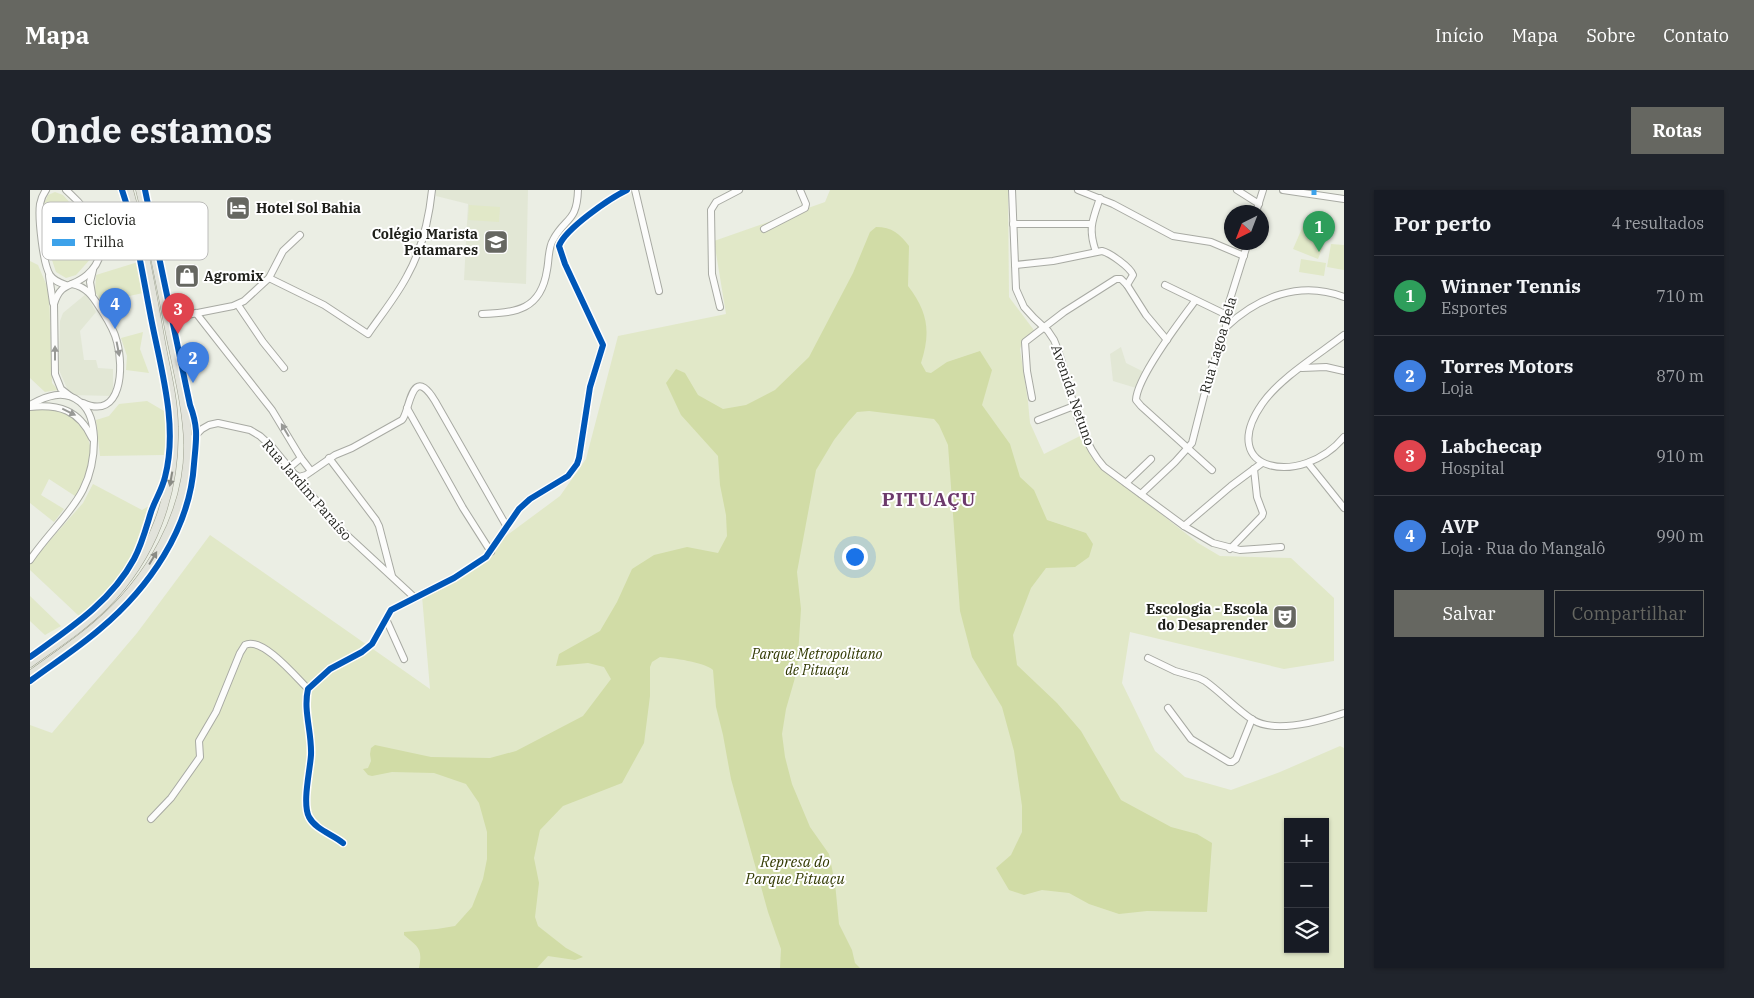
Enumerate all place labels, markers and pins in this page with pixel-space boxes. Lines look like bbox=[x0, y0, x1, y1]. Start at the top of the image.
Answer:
hotel icon: Hotel Sol Bahia bbox=[225, 195, 251, 221]
place label: Hotel Sol Bahia bbox=[256, 199, 361, 217]
pin: 1 bbox=[1303, 211, 1335, 252]
place label: Colégio Marista Patamares bbox=[372, 225, 478, 259]
school or university icon: Colégio Marista Patamares bbox=[483, 229, 509, 255]
shop icon: Agromix bbox=[174, 263, 200, 289]
place label: Agromix bbox=[204, 267, 264, 285]
pin: 4 bbox=[99, 288, 131, 329]
pin: 3 bbox=[162, 293, 194, 334]
pin: 2 bbox=[177, 342, 209, 383]
place label: Escologia - Escola do Desaprender bbox=[1146, 600, 1268, 634]
theatre icon: Escologia - Escola do Desaprender bbox=[1272, 604, 1298, 630]

